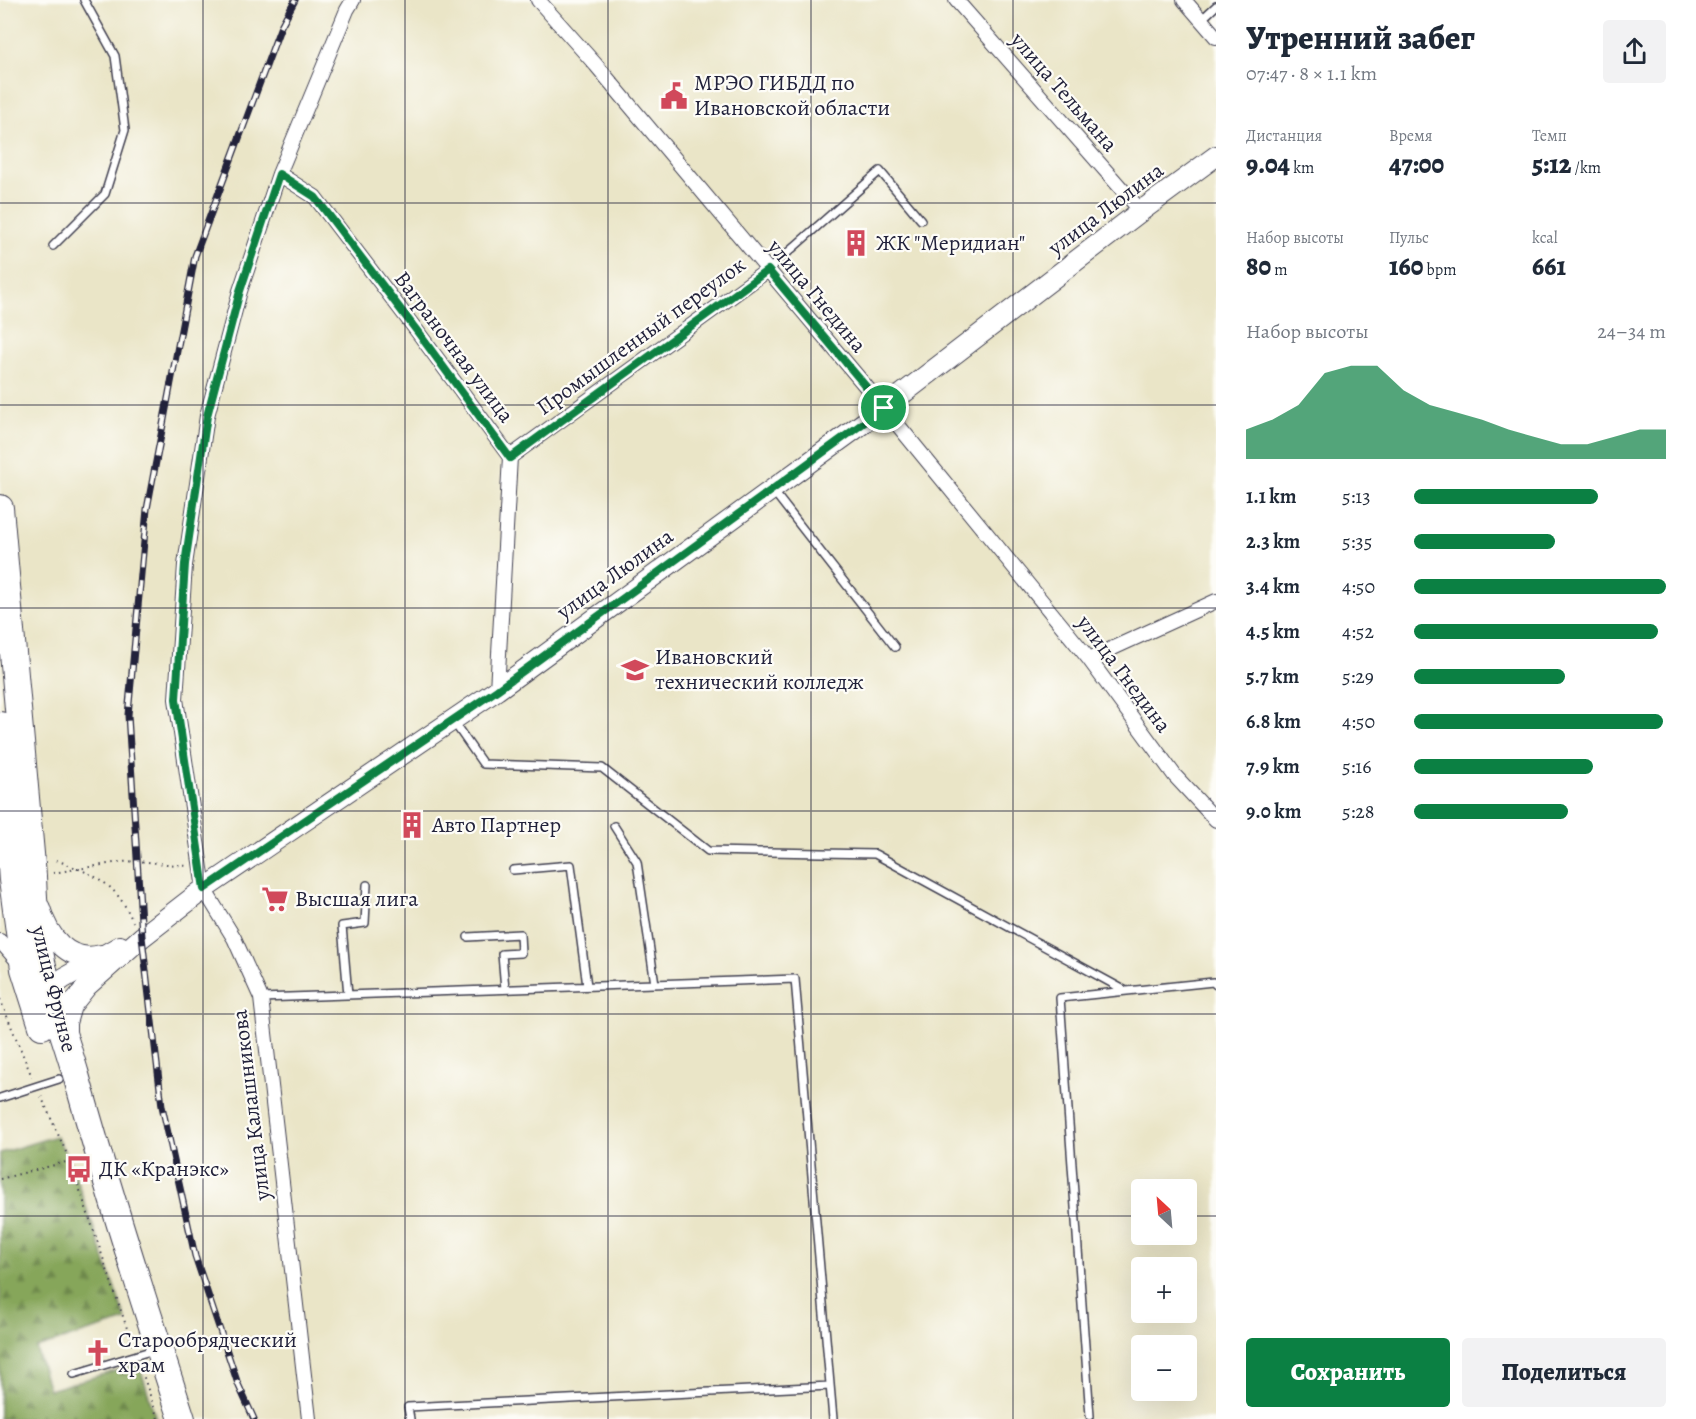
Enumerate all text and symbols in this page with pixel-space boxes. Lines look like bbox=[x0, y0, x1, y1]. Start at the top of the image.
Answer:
text: Утренний забег bbox=[1246, 15, 1475, 60]
button: share bbox=[1603, 20, 1666, 83]
street label: улица Тельмана bbox=[1003, 25, 1125, 159]
text: 07:47 · 8 × 1.1 km bbox=[1246, 60, 1377, 87]
place label: МРЭО ГИБДД по Ивановской области bbox=[694, 68, 890, 123]
public building icon: МРЭО ГИБДД по Ивановской области bbox=[659, 81, 689, 111]
text: Дистанция bbox=[1246, 125, 1322, 147]
text: Время bbox=[1389, 125, 1433, 147]
text: Темп bbox=[1532, 125, 1567, 147]
text: 9.04 bbox=[1246, 147, 1290, 182]
text: 47:00 bbox=[1389, 147, 1444, 182]
text: 5:12 bbox=[1532, 147, 1571, 182]
street label: улица Люлина bbox=[1041, 155, 1171, 263]
text: km bbox=[1290, 157, 1314, 179]
text: /km bbox=[1571, 157, 1601, 179]
text: Набор высоты bbox=[1246, 227, 1344, 249]
text: Пульс bbox=[1389, 227, 1429, 249]
text: kcal bbox=[1532, 227, 1558, 249]
building icon: ЖК "Меридиан" bbox=[841, 228, 871, 258]
place label: ЖК "Меридиан" bbox=[876, 228, 1025, 258]
street label: улица Гнедина bbox=[760, 232, 874, 360]
text: 80 bbox=[1246, 249, 1271, 284]
text: 160 bbox=[1389, 249, 1423, 284]
text: 661 bbox=[1532, 249, 1566, 284]
street label: Промышленный переулок bbox=[530, 250, 752, 422]
text: m bbox=[1271, 259, 1288, 281]
text: bpm bbox=[1423, 259, 1456, 281]
street label: Ваграночная улица bbox=[387, 265, 521, 430]
text: Набор высоты bbox=[1246, 318, 1369, 345]
text: 24–34 m bbox=[1597, 318, 1666, 345]
pin bbox=[858, 382, 909, 433]
icon: arrive bbox=[867, 391, 900, 424]
text: 1.1 km bbox=[1246, 483, 1296, 510]
text: 5:13 bbox=[1342, 483, 1371, 510]
street label: улица Люлина bbox=[550, 521, 680, 627]
text: 2.3 km bbox=[1246, 528, 1300, 555]
text: 5:35 bbox=[1342, 528, 1372, 555]
text: 3.4 km bbox=[1246, 573, 1300, 600]
text: 4:50 bbox=[1342, 573, 1375, 600]
street label: улица Гнедина bbox=[1069, 608, 1179, 740]
text: 4.5 km bbox=[1246, 618, 1300, 645]
text: 4:52 bbox=[1342, 618, 1374, 645]
place label: Ивановский технический колледж bbox=[655, 642, 864, 697]
school or university icon: Ивановский технический колледж bbox=[620, 655, 650, 685]
text: 5.7 km bbox=[1246, 663, 1299, 690]
text: 5:29 bbox=[1342, 663, 1374, 690]
text: 6.8 km bbox=[1246, 708, 1301, 735]
text: 4:50 bbox=[1342, 708, 1375, 735]
text: 7.9 km bbox=[1246, 753, 1300, 780]
text: 5:16 bbox=[1342, 753, 1371, 780]
text: 9.0 km bbox=[1246, 798, 1301, 825]
text: 5:28 bbox=[1342, 798, 1375, 825]
building icon: Авто Партнер bbox=[397, 810, 427, 840]
place label: Авто Партнер bbox=[431, 810, 561, 840]
supermarket icon: Высшая лига bbox=[260, 884, 290, 914]
place label: Высшая лига bbox=[295, 884, 419, 914]
street label: улица Фрунзе bbox=[24, 922, 84, 1055]
street label: улица Калашникова bbox=[224, 1007, 278, 1203]
bus stop icon: ДК «Кранэкс» bbox=[64, 1154, 94, 1184]
place label: ДК «Кранэкс» bbox=[99, 1154, 229, 1184]
north arrow bbox=[1131, 1179, 1197, 1245]
map controls bbox=[1131, 1179, 1197, 1401]
button: + bbox=[1131, 1257, 1197, 1323]
place label: Старообрядческий храм bbox=[118, 1325, 297, 1380]
button: − bbox=[1131, 1335, 1197, 1401]
church icon: Старообрядческий храм bbox=[83, 1338, 113, 1368]
button: Сохранить bbox=[1246, 1338, 1450, 1407]
button: Поделиться bbox=[1462, 1338, 1666, 1407]

